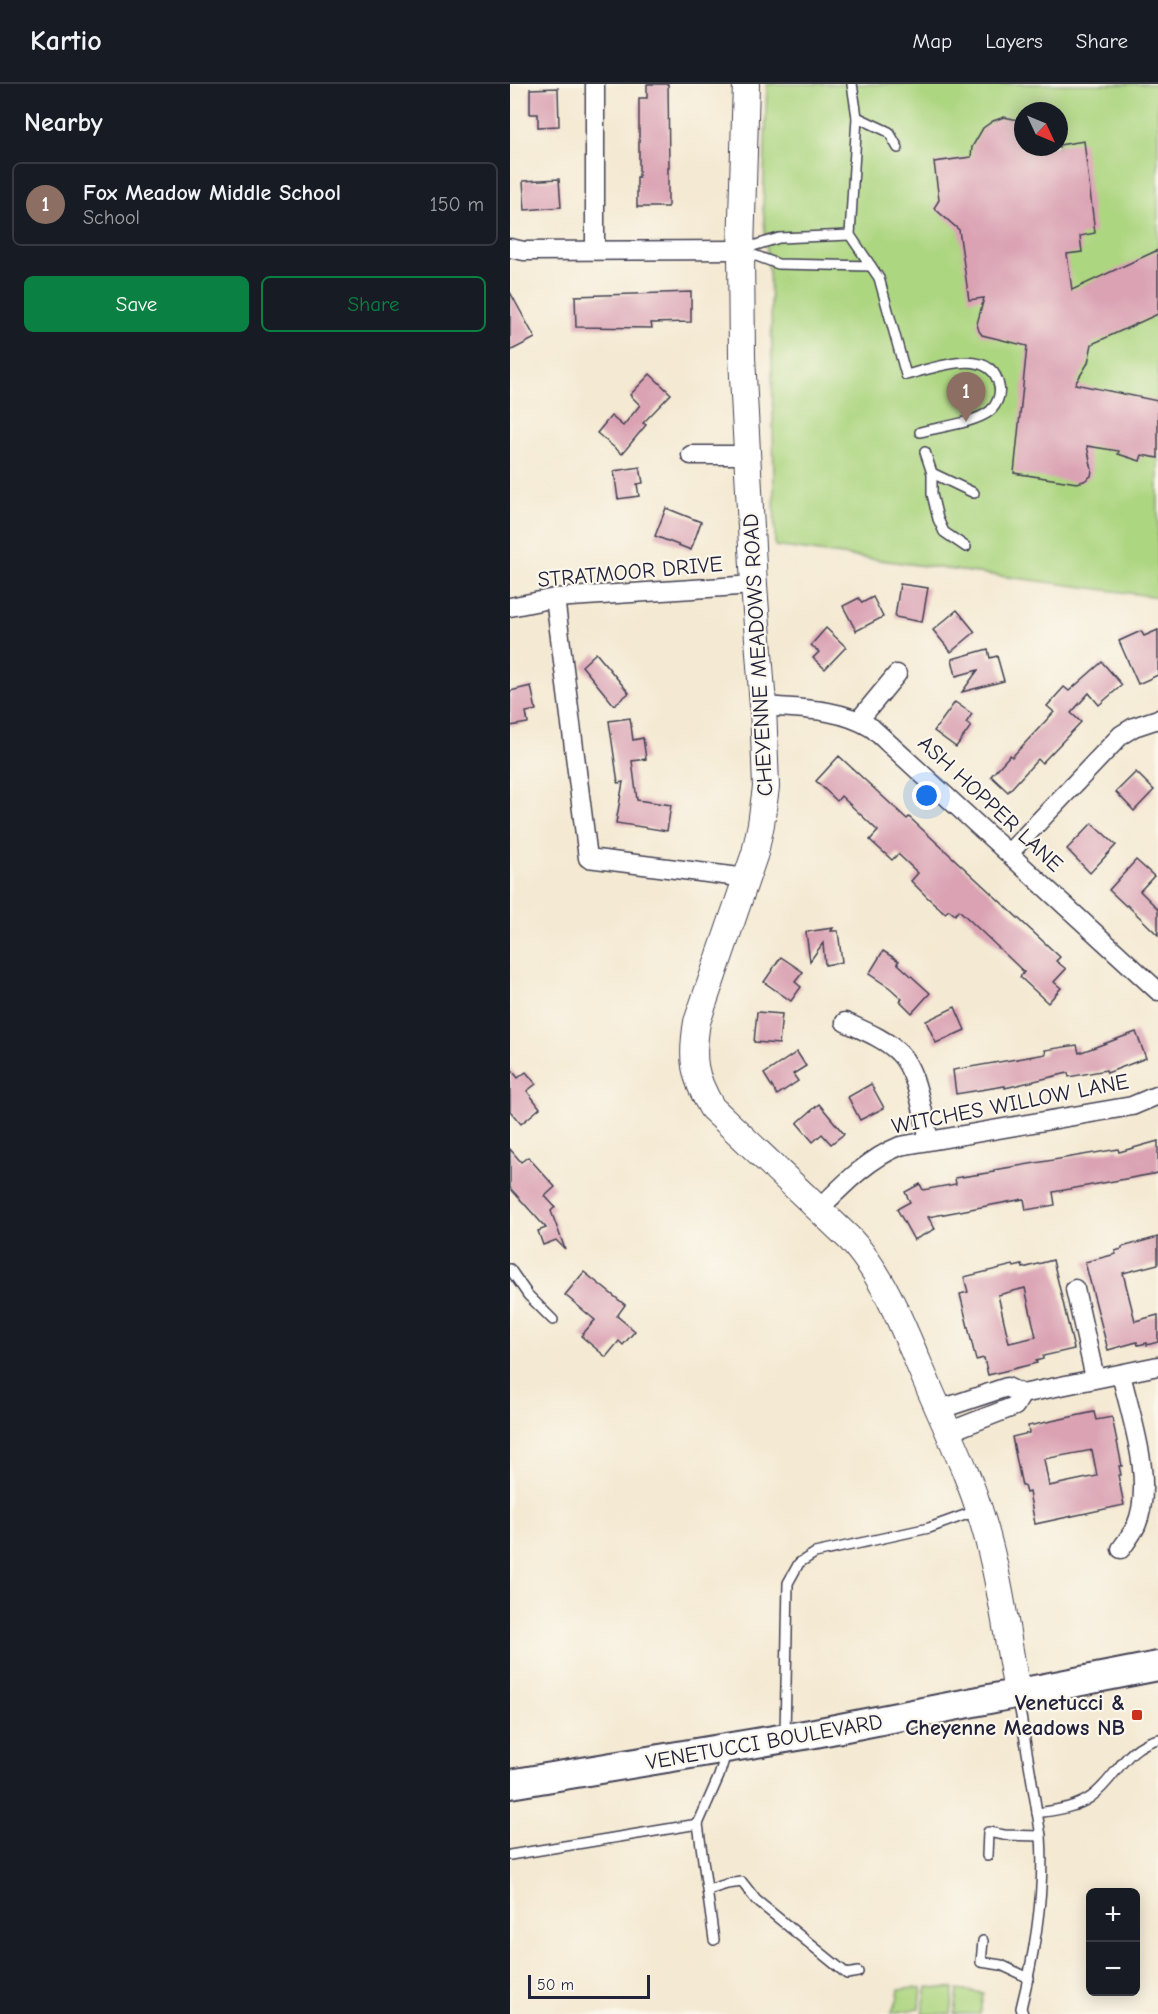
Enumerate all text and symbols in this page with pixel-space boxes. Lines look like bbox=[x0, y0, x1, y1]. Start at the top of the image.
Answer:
text: Kartio bbox=[30, 25, 102, 57]
text: Map bbox=[913, 29, 952, 53]
text: Layers bbox=[985, 29, 1043, 53]
text: Share bbox=[1076, 29, 1128, 53]
north arrow bbox=[1014, 102, 1068, 156]
text: Nearby bbox=[24, 108, 103, 138]
text: Fox Meadow Middle School bbox=[83, 180, 341, 206]
text: 1 bbox=[42, 193, 49, 216]
text: 150 m bbox=[430, 193, 484, 216]
text: School bbox=[83, 206, 140, 229]
button: Save bbox=[24, 276, 249, 332]
button: Share bbox=[261, 276, 486, 332]
pin: 1 bbox=[946, 372, 986, 422]
street label: CHEYENNE MEADOWS ROAD bbox=[738, 513, 778, 797]
street label: STRATMOOR DRIVE bbox=[536, 551, 724, 593]
street label: ASH HOPPER LANE bbox=[913, 730, 1068, 877]
your location bbox=[912, 781, 941, 810]
street label: WITCHES WILLOW LANE bbox=[890, 1068, 1131, 1140]
place label: Venetucci & Cheyenne Meadows NB bbox=[905, 1690, 1125, 1741]
street label: VENETUCCI BOULEVARD bbox=[644, 1708, 885, 1776]
marker: Venetucci & Cheyenne Meadows NB bbox=[1130, 1708, 1144, 1722]
map controls bbox=[1086, 1888, 1140, 1996]
button: + bbox=[1086, 1888, 1140, 1942]
button: − bbox=[1086, 1942, 1140, 1996]
scale bar bbox=[528, 1972, 650, 2000]
text: 50 m bbox=[537, 1976, 574, 1994]

